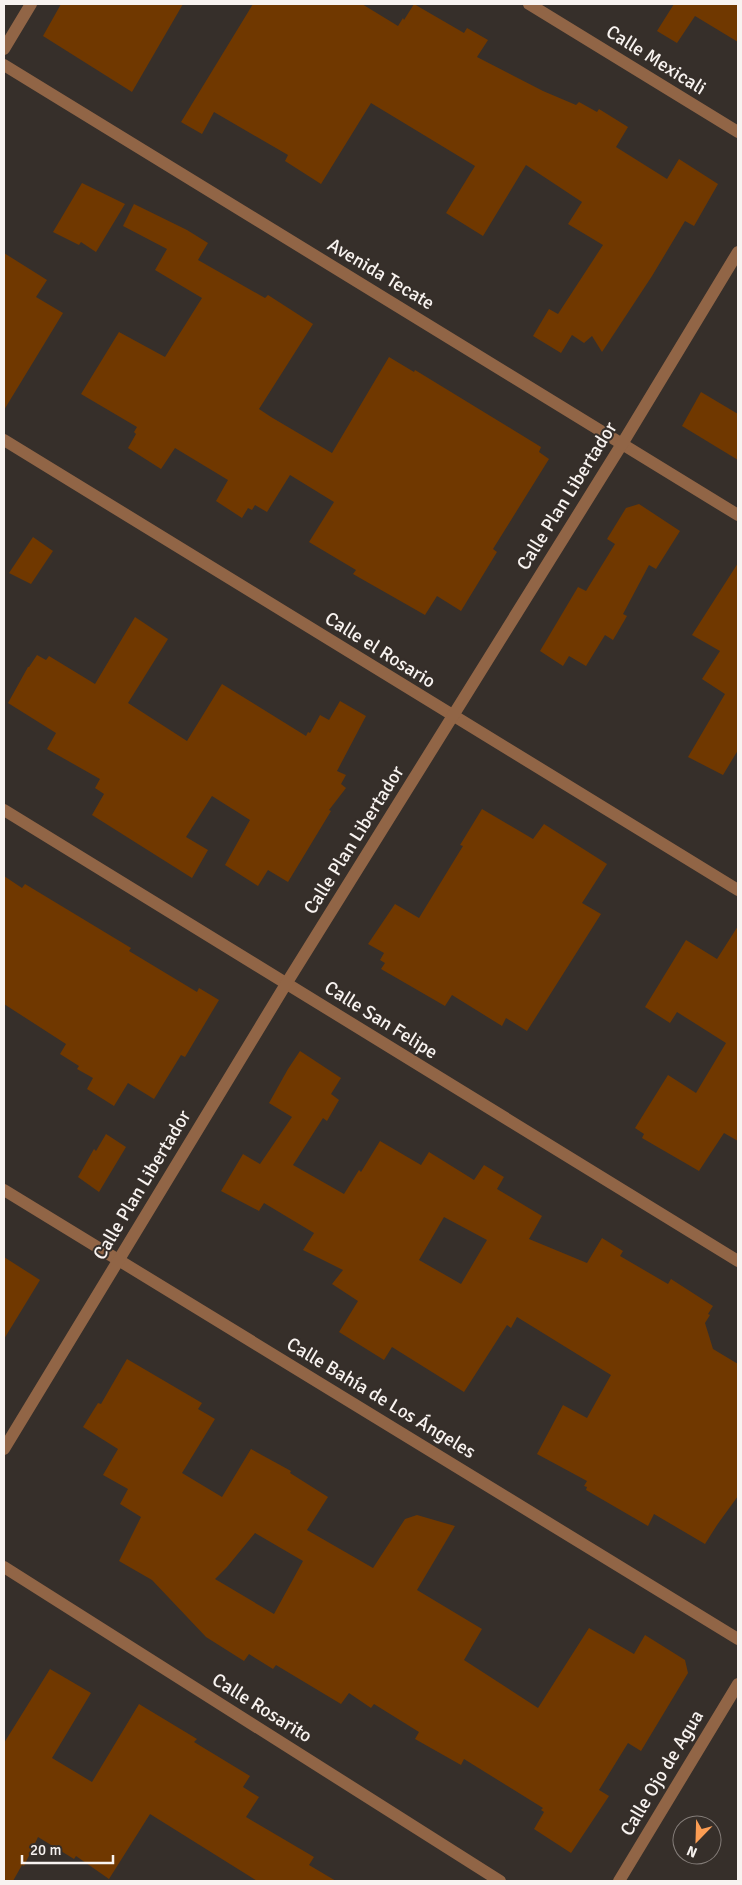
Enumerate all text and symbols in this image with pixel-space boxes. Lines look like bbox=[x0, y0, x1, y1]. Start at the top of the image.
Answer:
street label: Calle Mexicali bbox=[602, 20, 710, 100]
street label: Avenida Tecate bbox=[323, 233, 439, 315]
street label: Calle Plan Libertador bbox=[512, 417, 622, 575]
street label: Calle el Rosario bbox=[320, 606, 440, 694]
street label: Calle Plan Libertador bbox=[299, 761, 409, 919]
street label: Calle San Felipe bbox=[320, 976, 442, 1064]
street label: Calle Plan Libertador bbox=[88, 1106, 196, 1264]
street label: Calle Bahía de Los Ángeles bbox=[282, 1332, 480, 1464]
street label: Calle Rosarito bbox=[208, 1668, 316, 1748]
street label: Calle Ojo de Agua bbox=[615, 1706, 709, 1840]
north arrow bbox=[672, 1815, 722, 1865]
scale bar bbox=[22, 1832, 114, 1864]
text: 20 m bbox=[30, 1841, 61, 1859]
text: N bbox=[684, 1842, 700, 1861]

